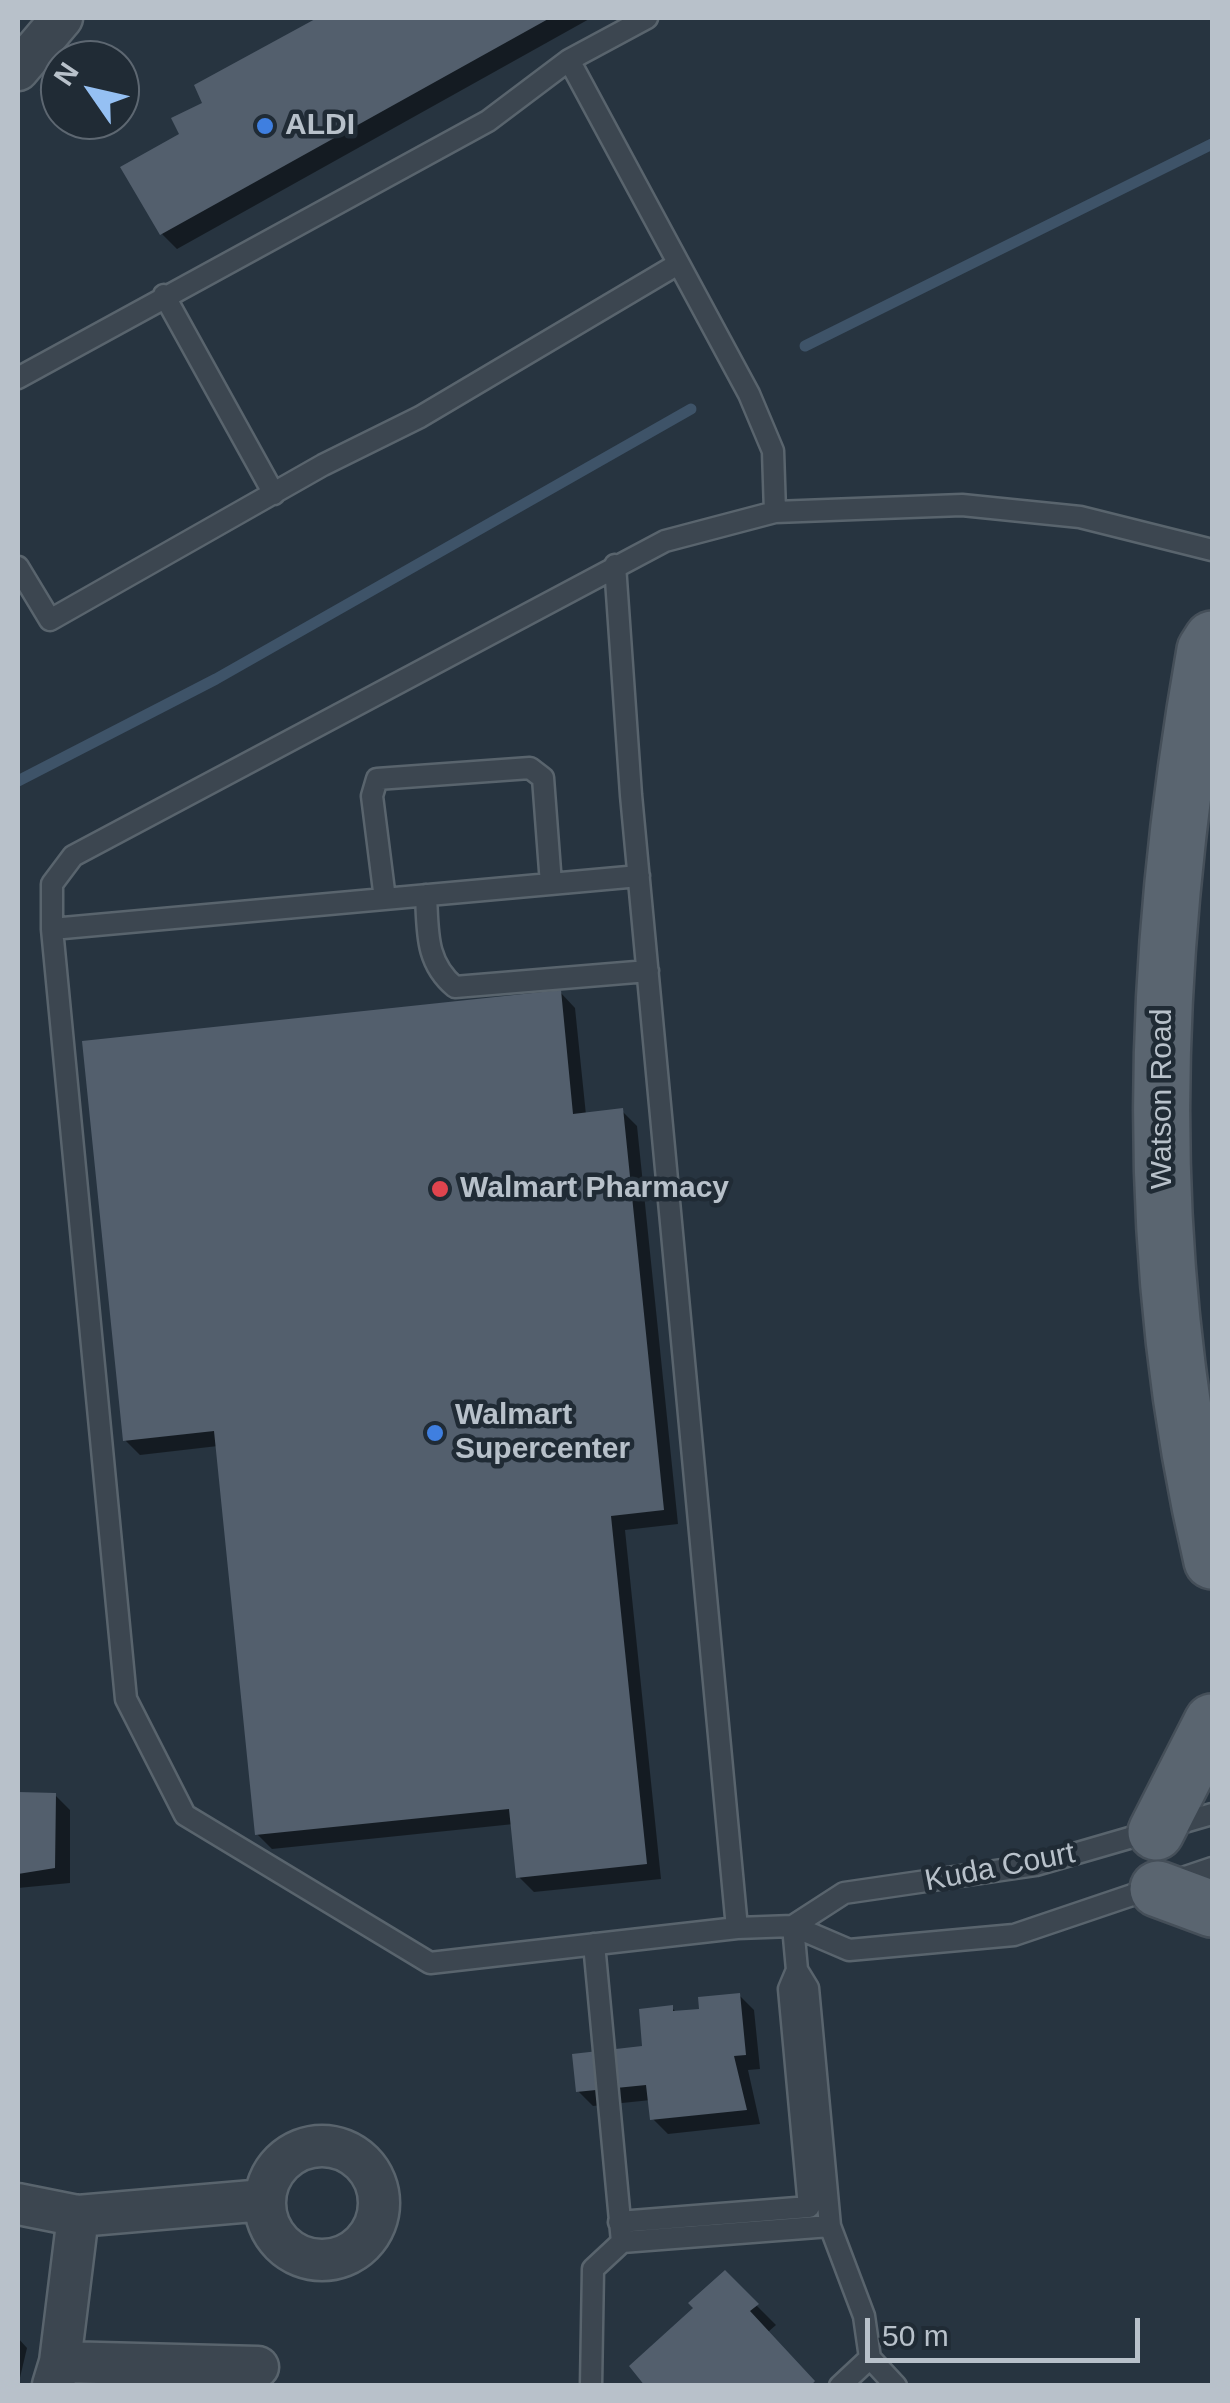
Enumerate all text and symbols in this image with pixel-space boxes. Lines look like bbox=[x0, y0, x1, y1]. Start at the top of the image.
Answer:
north arrow bbox=[40, 40, 140, 140]
text: N bbox=[48, 57, 85, 91]
place label: ALDI bbox=[285, 108, 355, 144]
marker: ALDI bbox=[254, 115, 276, 137]
street label: Watson Road bbox=[1145, 1009, 1181, 1189]
place label: Walmart Pharmacy bbox=[460, 1171, 729, 1207]
marker: Walmart Pharmacy bbox=[429, 1178, 451, 1200]
place label: Walmart Supercenter bbox=[455, 1398, 630, 1468]
marker: Walmart Supercenter bbox=[424, 1422, 446, 1444]
street label: Kuda Court bbox=[922, 1836, 1078, 1900]
scale bar bbox=[870, 2298, 1145, 2360]
text: 50 m bbox=[882, 2319, 949, 2352]

